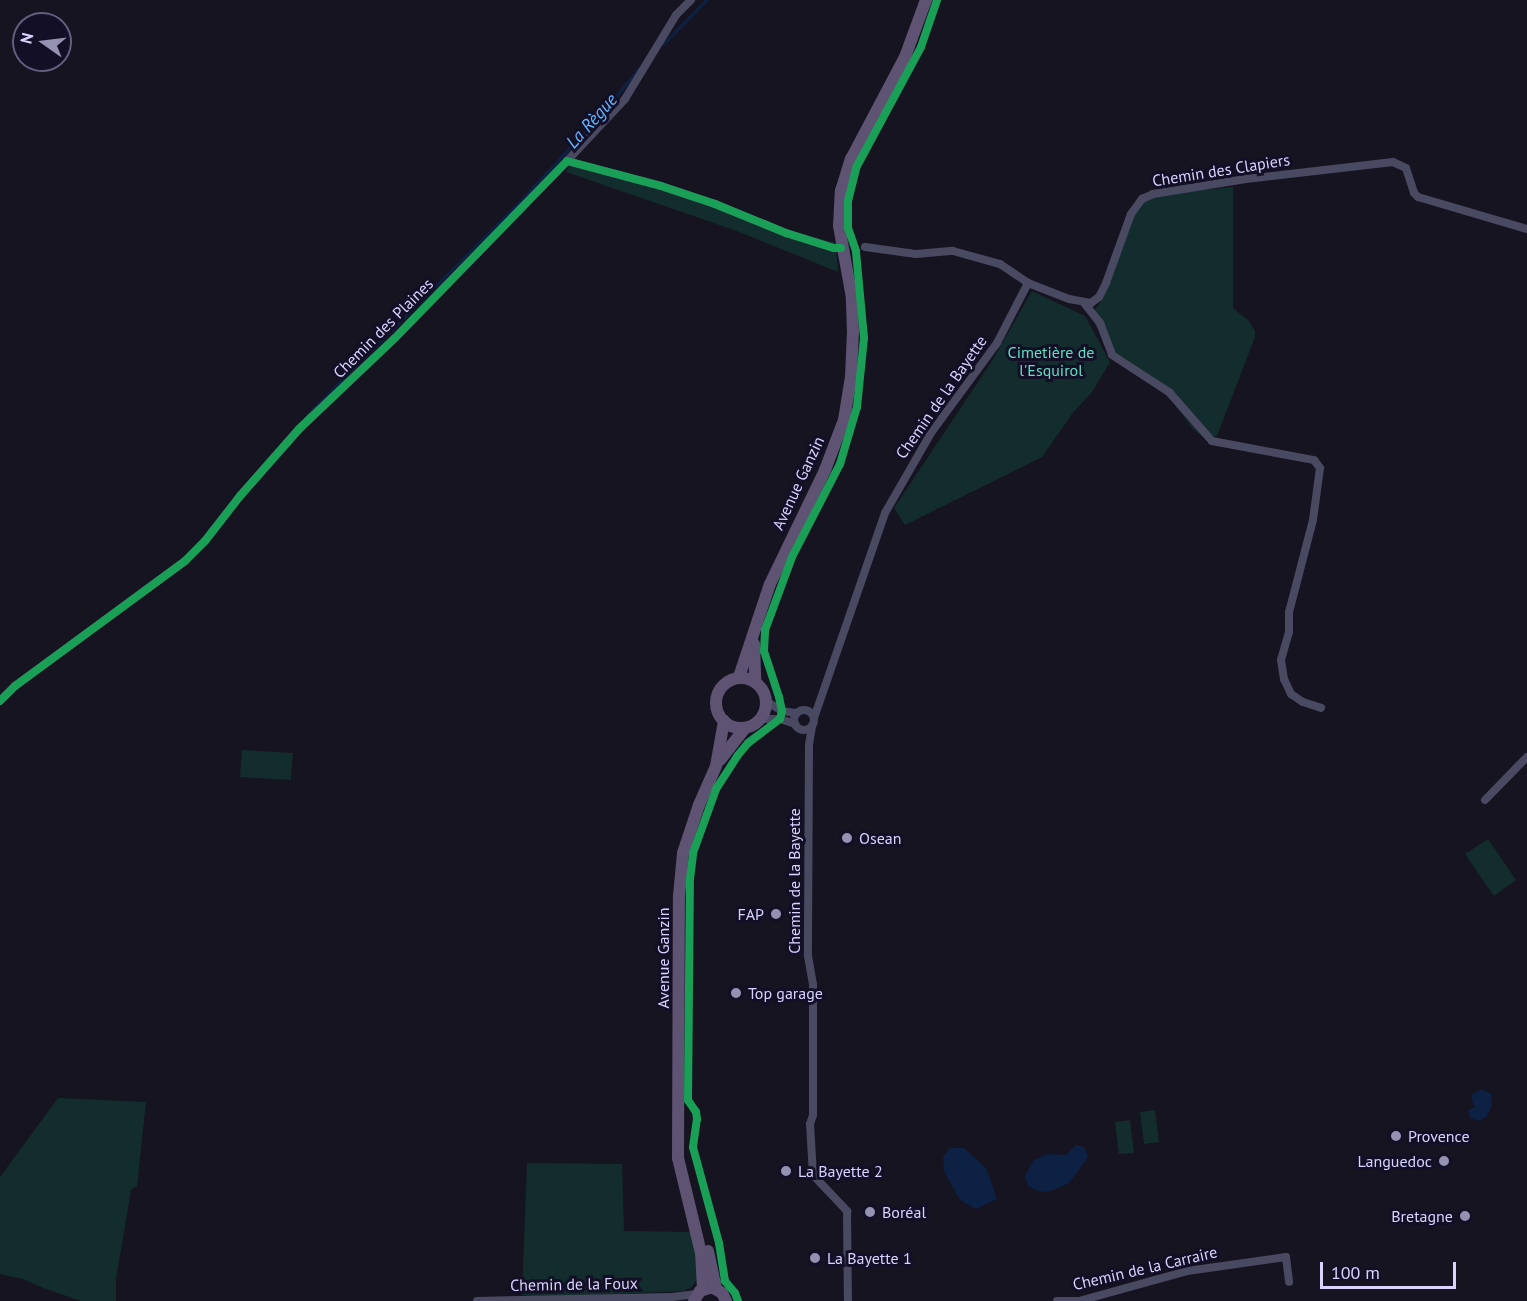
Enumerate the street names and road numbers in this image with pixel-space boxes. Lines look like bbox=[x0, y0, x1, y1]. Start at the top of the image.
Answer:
street label: Chemin des Clapiers bbox=[1151, 150, 1291, 190]
street label: Chemin des Plaines bbox=[329, 274, 437, 382]
street label: Chemin de la Bayette bbox=[891, 332, 991, 462]
street label: Avenue Ganzin bbox=[768, 433, 828, 533]
street label: Chemin de la Bayette bbox=[784, 808, 804, 954]
street label: Avenue Ganzin bbox=[653, 908, 673, 1008]
street label: Chemin de la Carraire bbox=[1071, 1242, 1219, 1294]
street label: Chemin de la Foux bbox=[510, 1273, 638, 1295]

